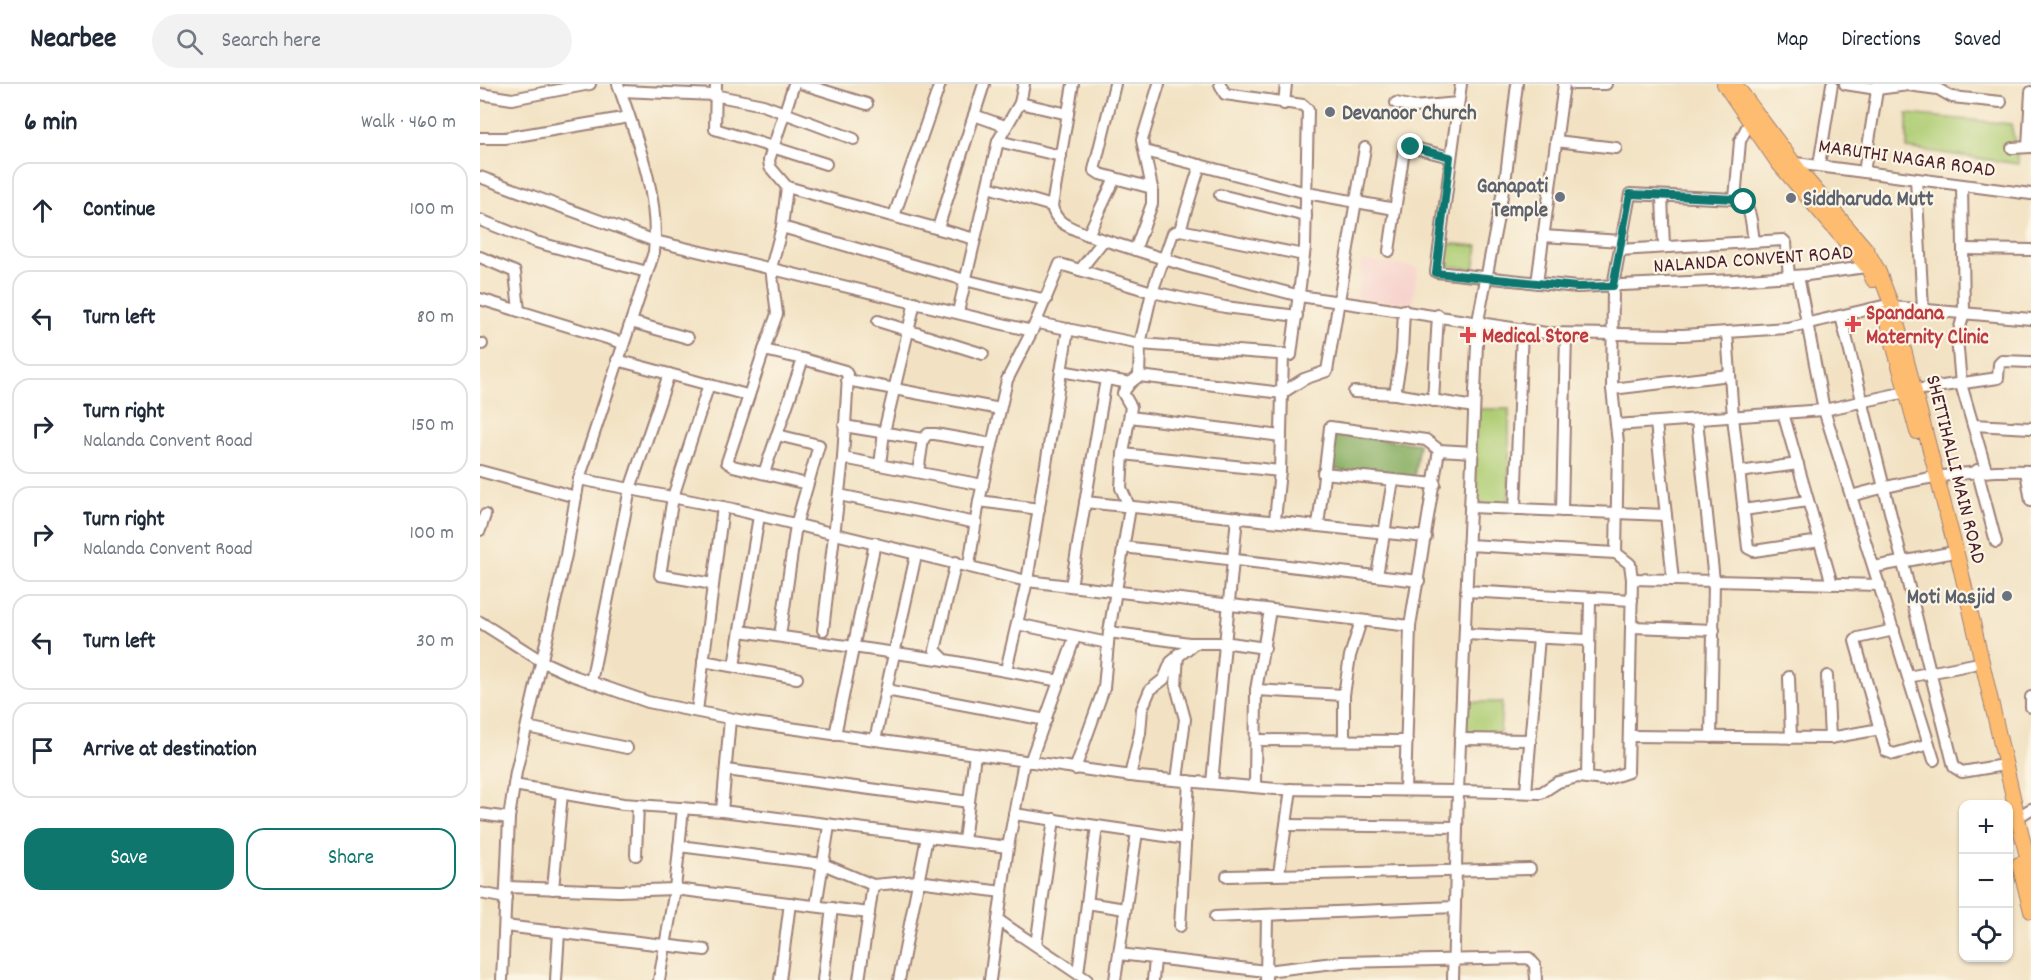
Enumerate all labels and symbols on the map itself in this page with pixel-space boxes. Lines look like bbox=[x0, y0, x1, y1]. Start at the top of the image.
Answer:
place label: Devanoor Church bbox=[1342, 100, 1477, 130]
marker: Devanoor Church bbox=[1323, 105, 1337, 119]
route end bbox=[1397, 133, 1423, 159]
street label: MARUTHI NAGAR ROAD bbox=[1816, 133, 1997, 187]
place label: Ganapati Temple bbox=[1477, 173, 1548, 227]
place label: Siddharuda Mutt bbox=[1803, 186, 1934, 216]
route start bbox=[1730, 188, 1756, 214]
marker: Ganapati Temple bbox=[1553, 190, 1567, 204]
marker: Siddharuda Mutt bbox=[1784, 191, 1798, 205]
street label: NALANDA CONVENT ROAD bbox=[1652, 239, 1854, 283]
place label: Spandana Maternity Clinic bbox=[1866, 300, 1989, 354]
marker: Spandana Maternity Clinic bbox=[1844, 315, 1862, 333]
place label: Medical Store bbox=[1482, 323, 1589, 353]
marker: Medical Store bbox=[1459, 326, 1477, 344]
street label: SHETTIHALLI MAIN ROAD bbox=[1916, 372, 1992, 567]
place label: Moti Masjid bbox=[1907, 584, 1995, 614]
marker: Moti Masjid bbox=[2000, 589, 2014, 603]

